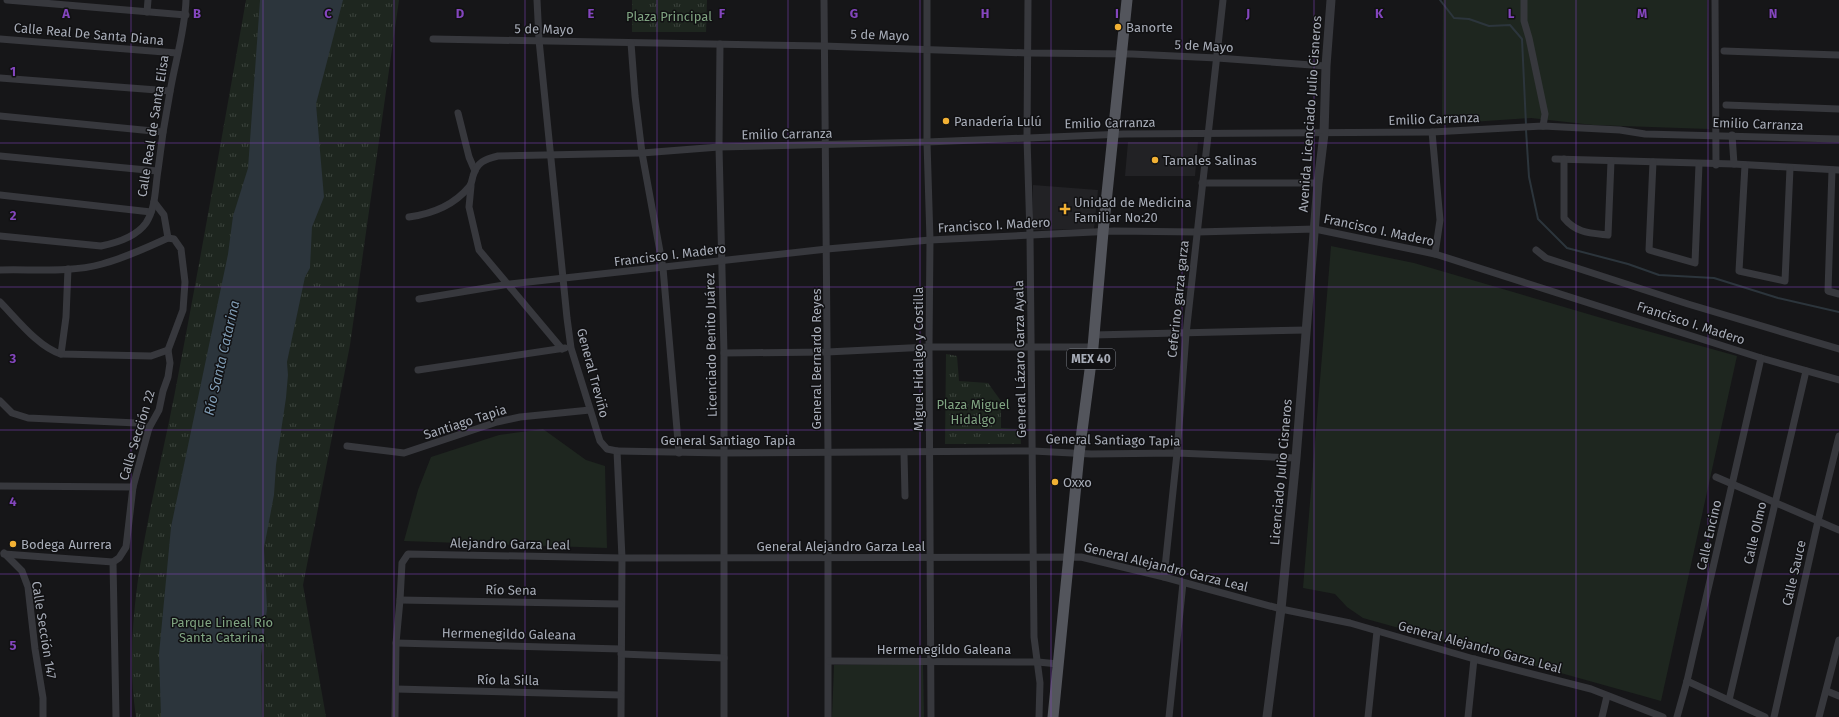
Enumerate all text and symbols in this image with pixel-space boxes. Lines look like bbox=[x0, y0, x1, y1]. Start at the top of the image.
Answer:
text: A bbox=[61, 6, 70, 21]
text: B bbox=[193, 6, 201, 21]
text: C bbox=[324, 6, 332, 21]
text: D bbox=[456, 6, 465, 21]
text: E bbox=[588, 6, 595, 21]
text: F bbox=[719, 6, 726, 21]
text: G bbox=[850, 6, 858, 21]
text: H bbox=[981, 6, 989, 21]
text: I bbox=[1115, 6, 1119, 21]
text: J bbox=[1245, 6, 1250, 21]
text: K bbox=[1375, 6, 1384, 21]
text: L bbox=[1508, 6, 1515, 21]
text: M bbox=[1637, 6, 1647, 21]
text: N bbox=[1769, 6, 1777, 21]
park label: Plaza Principal bbox=[626, 9, 712, 24]
street label: Avenida Licenciado Julio Cisneros bbox=[1296, 15, 1324, 213]
street label: Calle Real De Santa Diana bbox=[13, 20, 165, 48]
place label: Banorte bbox=[1126, 20, 1173, 35]
street label: 5 de Mayo bbox=[514, 21, 574, 37]
marker: Banorte bbox=[1113, 22, 1123, 32]
street label: 5 de Mayo bbox=[850, 26, 910, 44]
street label: 5 de Mayo bbox=[1174, 37, 1234, 55]
street label: Calle Real de Santa Elisa bbox=[134, 54, 172, 198]
text: 1 bbox=[10, 64, 16, 79]
street label: Emilio Carranza bbox=[1388, 110, 1480, 128]
place label: Panadería Lulú bbox=[954, 114, 1042, 129]
street label: Emilio Carranza bbox=[1064, 115, 1156, 131]
street label: Emilio Carranza bbox=[1712, 115, 1804, 133]
marker: Panadería Lulú bbox=[941, 116, 951, 126]
street label: Emilio Carranza bbox=[741, 126, 833, 142]
place label: Tamales Salinas bbox=[1163, 153, 1257, 168]
marker: Tamales Salinas bbox=[1150, 155, 1160, 165]
place label: Unidad de Medicina Familiar No:20 bbox=[1074, 195, 1191, 225]
marker: Unidad de Medicina Familiar No:20 bbox=[1059, 203, 1071, 215]
text: 2 bbox=[10, 208, 17, 223]
street label: Francisco I. Madero bbox=[1322, 211, 1436, 249]
street label: Francisco I. Madero bbox=[937, 215, 1051, 235]
street label: Ceferino garza garza bbox=[1164, 239, 1192, 359]
street label: Francisco I. Madero bbox=[613, 241, 727, 269]
street label: Licenciado Benito Juárez bbox=[702, 272, 720, 417]
street label: General Lázaro Garza Ayala bbox=[1011, 280, 1029, 438]
street label: Miguel Hidalgo y Costilla bbox=[911, 287, 926, 431]
street label: General Bernardo Reyes bbox=[809, 288, 824, 430]
street label: Francisco I. Madero bbox=[1635, 298, 1747, 348]
water label: Río Santa Catarina bbox=[201, 299, 243, 417]
street label: General Treviño bbox=[574, 327, 612, 419]
road number: MEX 40 bbox=[1067, 349, 1115, 369]
text: 3 bbox=[9, 351, 17, 366]
street label: Calle Sección 22 bbox=[116, 388, 158, 482]
park label: Plaza Miguel Hidalgo bbox=[936, 397, 1010, 427]
street label: Licenciado Julio Cisneros bbox=[1267, 398, 1295, 546]
street label: Santiago Tapia bbox=[422, 402, 508, 442]
street label: General Santiago Tapia bbox=[1045, 431, 1181, 449]
street label: General Santiago Tapia bbox=[660, 433, 796, 448]
place label: Oxxo bbox=[1063, 475, 1092, 490]
marker: Oxxo bbox=[1050, 477, 1060, 487]
text: 4 bbox=[9, 494, 17, 509]
street label: Calle Encino bbox=[1694, 498, 1724, 572]
street label: Calle Olmo bbox=[1741, 500, 1769, 566]
street label: Alejandro Garza Leal bbox=[450, 535, 570, 553]
place label: Bodega Aurrera bbox=[21, 537, 112, 552]
marker: Bodega Aurrera bbox=[8, 539, 18, 549]
street label: General Alejandro Garza Leal bbox=[757, 539, 926, 554]
street label: General Alejandro Garza Leal bbox=[1082, 539, 1250, 595]
street label: Calle Sauce bbox=[1779, 539, 1809, 607]
street label: Calle Sección 147 bbox=[29, 580, 59, 680]
street label: Río Sena bbox=[485, 582, 537, 598]
park label: Parque Lineal Río Santa Catarina bbox=[171, 615, 273, 645]
street label: General Alejandro Garza Leal bbox=[1397, 618, 1564, 676]
street label: Hermenegildo Galeana bbox=[442, 625, 576, 643]
text: 5 bbox=[10, 638, 17, 653]
street label: Hermenegildo Galeana bbox=[877, 642, 1011, 657]
street label: Río la Silla bbox=[477, 672, 539, 688]

